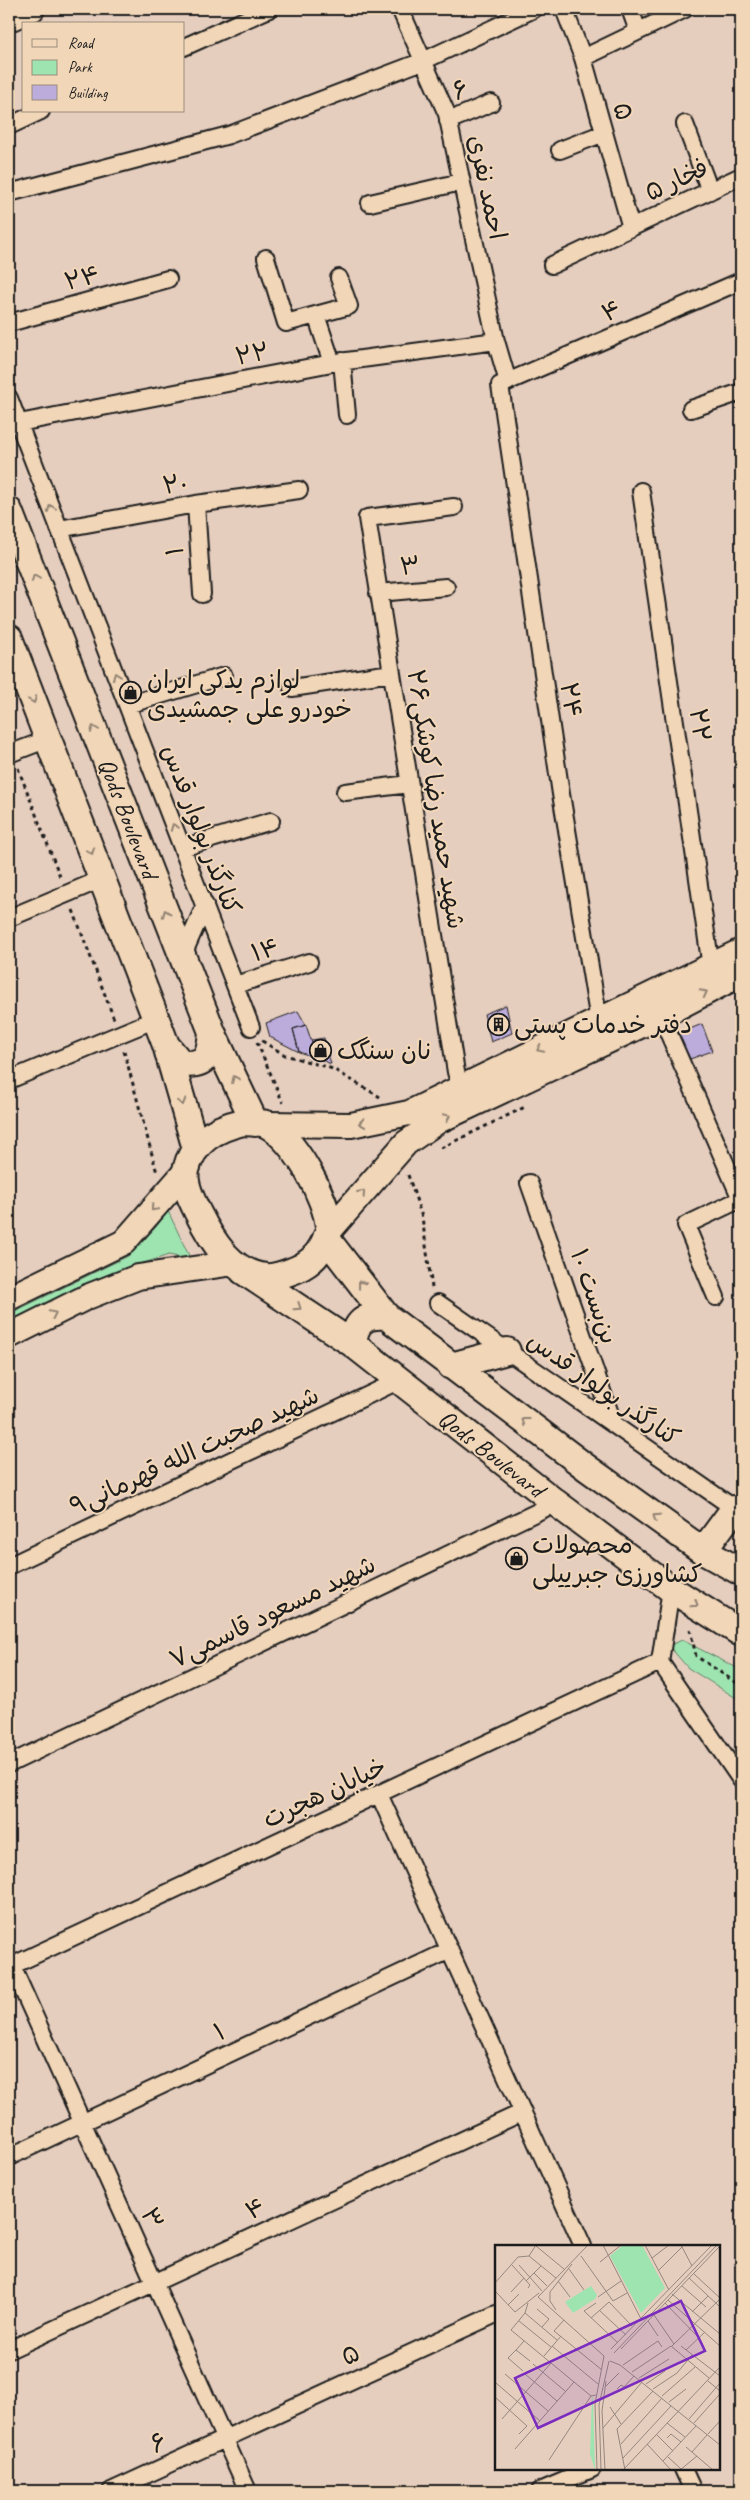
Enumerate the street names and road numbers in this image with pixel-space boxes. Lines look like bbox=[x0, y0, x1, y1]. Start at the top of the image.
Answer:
street label: ۶ bbox=[447, 72, 474, 108]
street label: ۵ bbox=[605, 99, 641, 124]
street label: احمد نفری bbox=[460, 132, 514, 242]
street label: فخار ۵ bbox=[640, 151, 713, 208]
street label: ۲۴ bbox=[61, 258, 104, 298]
street label: ۴ bbox=[597, 293, 626, 329]
street label: ۲۲ bbox=[233, 335, 272, 373]
street label: ۲۰ bbox=[160, 466, 190, 502]
street label: ۱ bbox=[159, 545, 191, 557]
street label: ۳ bbox=[398, 549, 422, 583]
street label: شهید حمید رضا کوشکی۲۶ bbox=[400, 667, 472, 931]
street label: ۲۴ bbox=[553, 680, 589, 720]
street label: ۲۲ bbox=[682, 706, 718, 744]
street label: کنارگذر بولوار قدس bbox=[154, 740, 248, 919]
street label: Qods Boulevard bbox=[91, 754, 167, 886]
street label: ۱۴ bbox=[247, 931, 283, 969]
street label: بن‌بست ۱۰ bbox=[563, 1244, 625, 1348]
street label: کنارگذر بولوار قدس bbox=[521, 1324, 686, 1453]
street label: شهید صحبت الله قهرمانی۹ bbox=[65, 1379, 324, 1523]
street label: Qods Boulevard bbox=[432, 1402, 553, 1507]
street label: شهید مسعود قاسمی۷ bbox=[164, 1548, 381, 1676]
street label: خیابان هجرت bbox=[257, 1750, 391, 1835]
street label: ۱ bbox=[209, 2015, 230, 2048]
street label: ۴ bbox=[240, 2190, 271, 2227]
street label: ۳ bbox=[133, 2203, 171, 2234]
street label: ۵ bbox=[336, 2337, 365, 2373]
street label: ۶ bbox=[145, 2425, 172, 2461]

